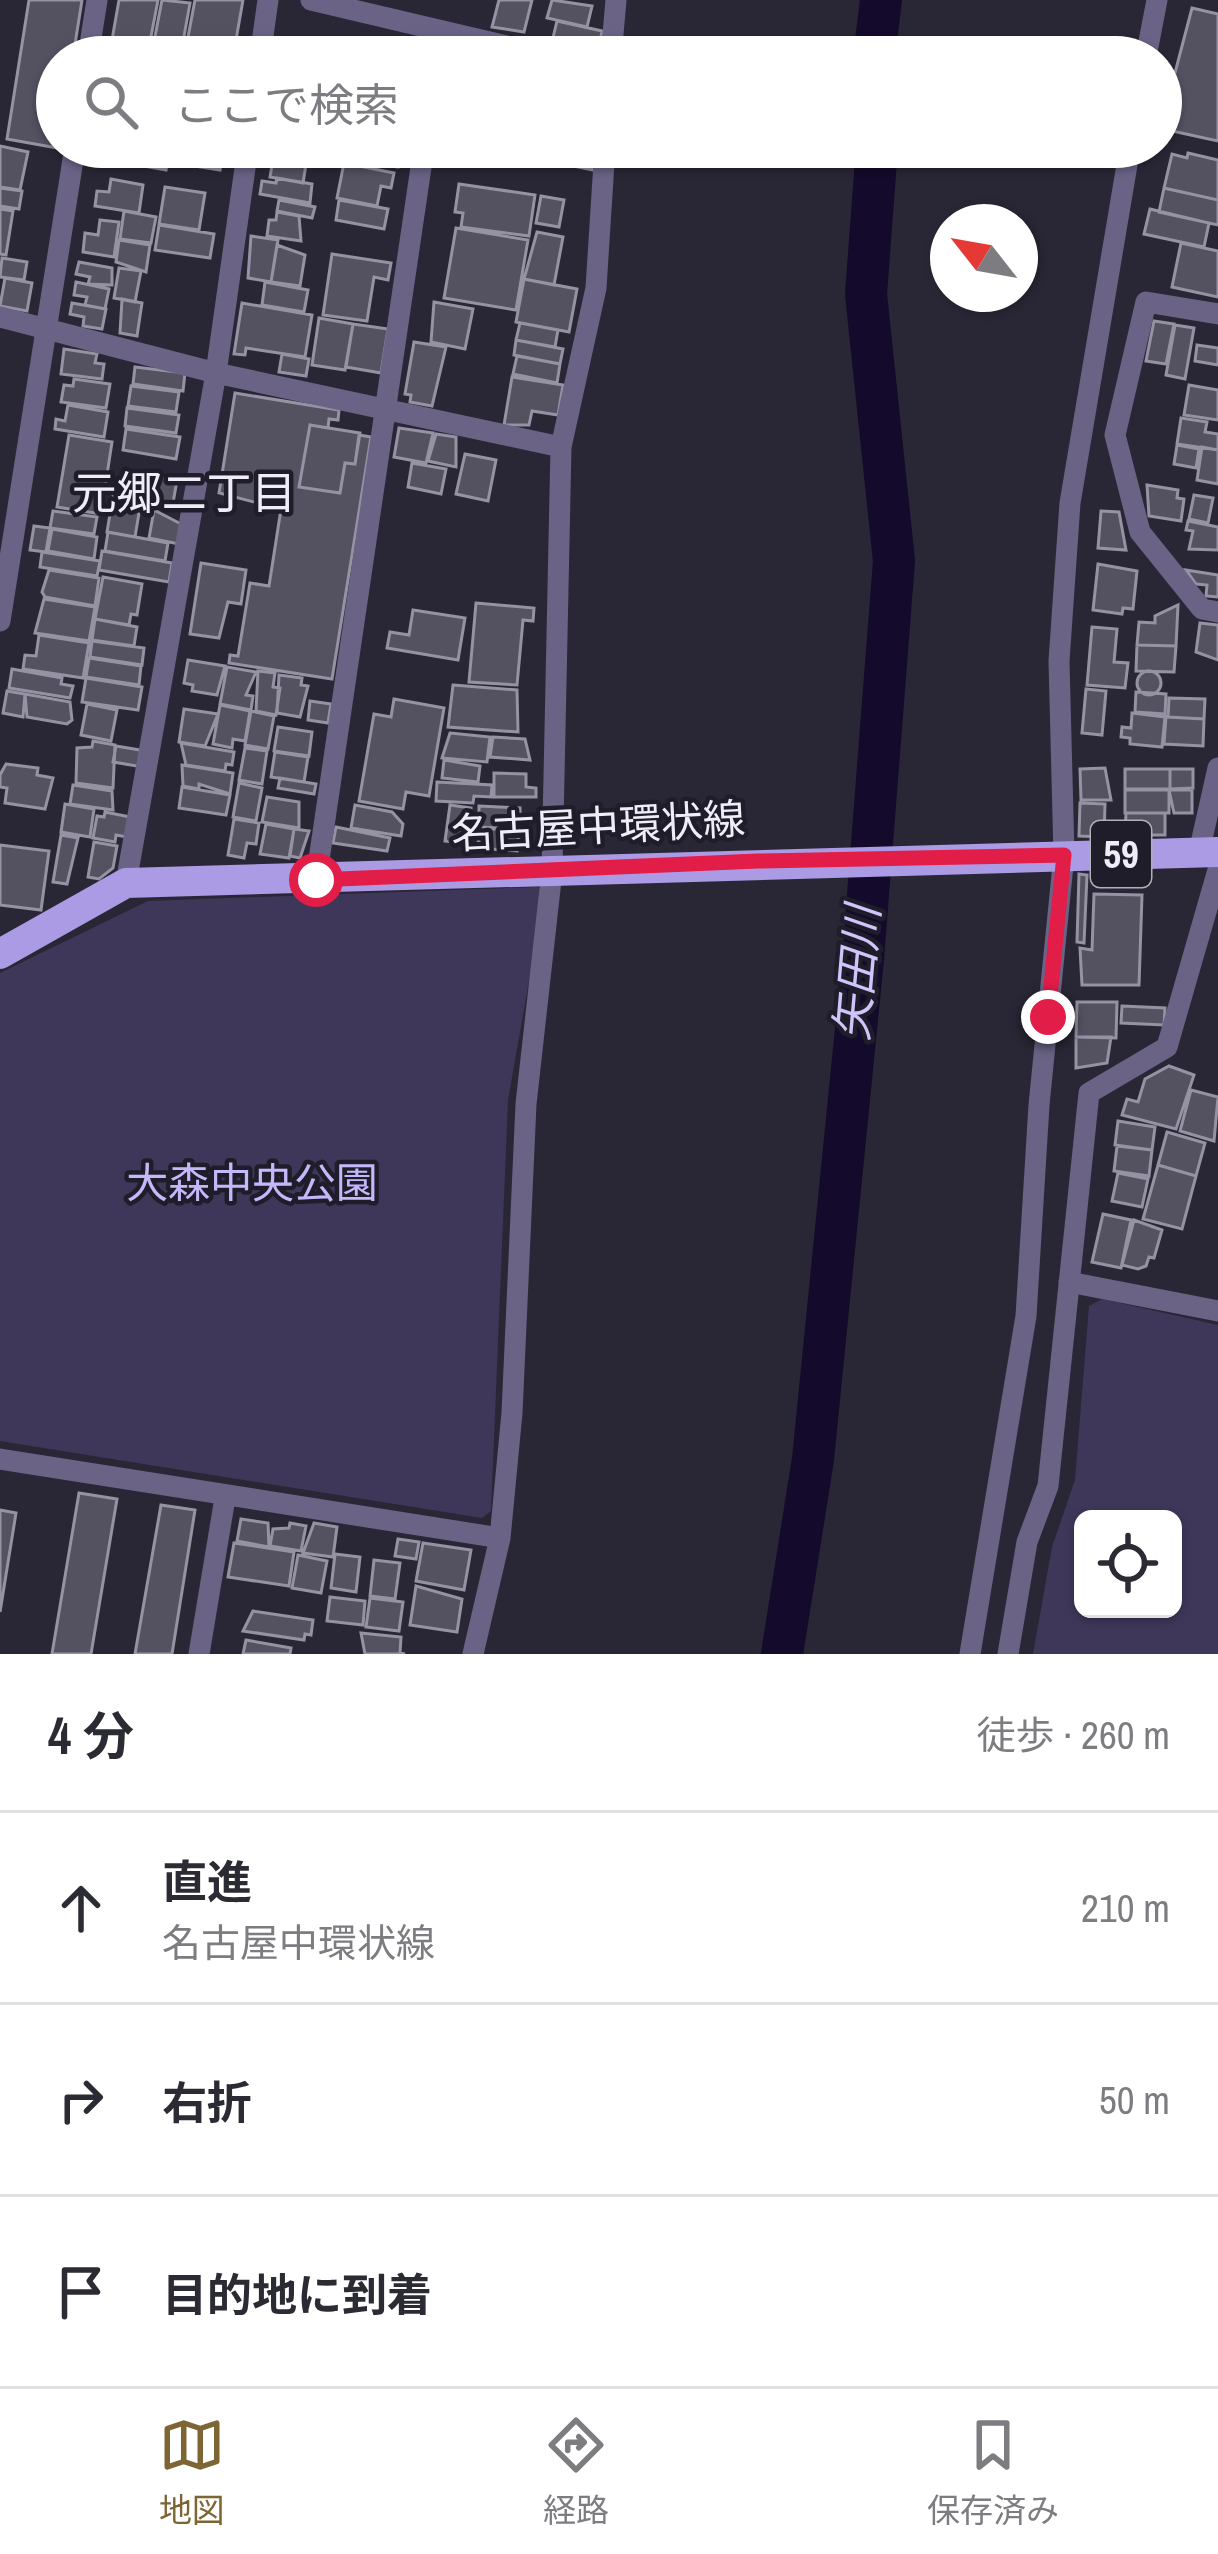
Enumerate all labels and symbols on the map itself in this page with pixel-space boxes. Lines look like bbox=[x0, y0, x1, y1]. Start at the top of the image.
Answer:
north arrow bbox=[930, 204, 1038, 312]
district label: 元郷二丁目 bbox=[71, 462, 297, 523]
street label: 名古屋中環状線 bbox=[450, 790, 746, 862]
road number: 59 bbox=[1091, 821, 1151, 887]
route start bbox=[289, 853, 343, 907]
water label: 矢田川 bbox=[820, 899, 893, 1043]
route end bbox=[1021, 990, 1075, 1044]
park label: 大森中央公園 bbox=[126, 1155, 378, 1211]

